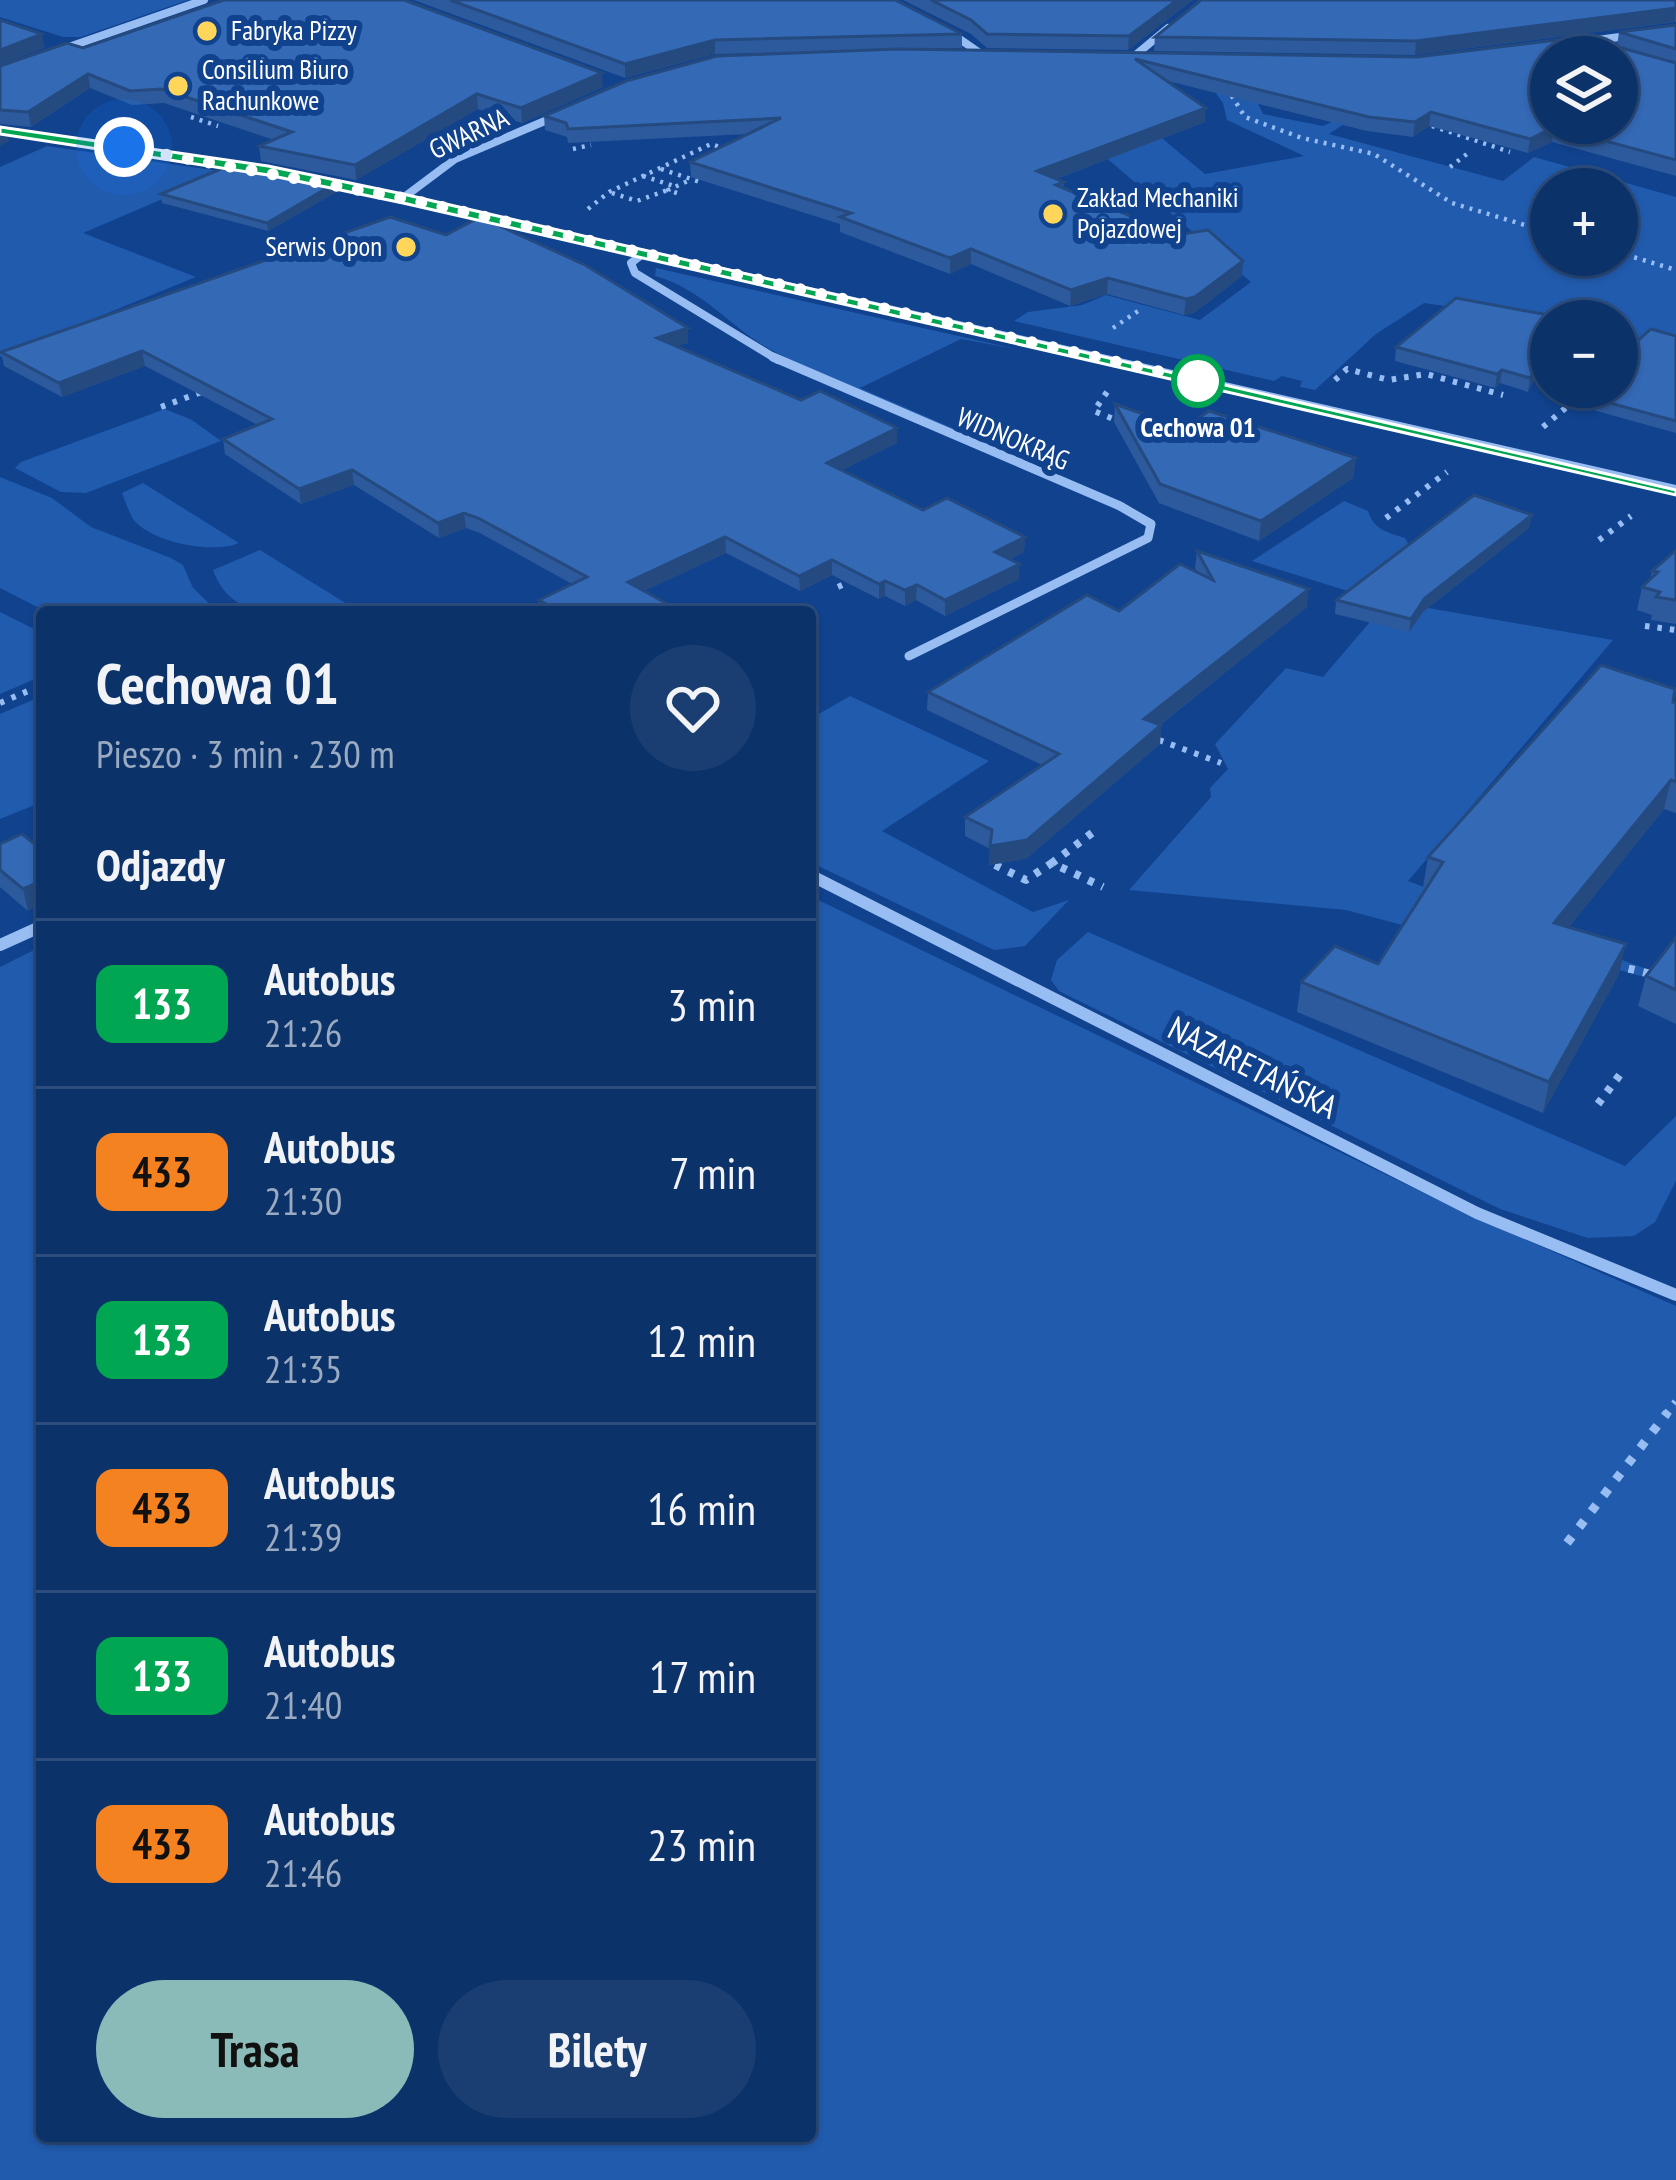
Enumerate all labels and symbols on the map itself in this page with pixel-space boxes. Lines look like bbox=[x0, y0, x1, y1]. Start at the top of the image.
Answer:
place label: Fabryka Pizzy bbox=[231, 13, 358, 47]
marker: Fabryka Pizzy bbox=[194, 18, 220, 44]
place label: Consilium Biuro Rachunkowe bbox=[202, 52, 349, 117]
marker: Consilium Biuro Rachunkowe bbox=[165, 73, 191, 99]
street label: GWARNA bbox=[423, 100, 514, 166]
your location bbox=[94, 117, 154, 177]
place label: Zakład Mechaniki Pojazdowej bbox=[1077, 180, 1239, 245]
marker: Zakład Mechaniki Pojazdowej bbox=[1040, 201, 1066, 227]
place label: Serwis Opon bbox=[265, 229, 382, 263]
marker: Serwis Opon bbox=[393, 234, 419, 260]
marker: Cechowa 01 bbox=[1173, 356, 1223, 406]
street label: WIDNOKRĄG bbox=[952, 399, 1075, 477]
place label: Cechowa 01 bbox=[1140, 410, 1256, 444]
street label: NAZARETAŃSKA bbox=[1161, 1006, 1345, 1128]

